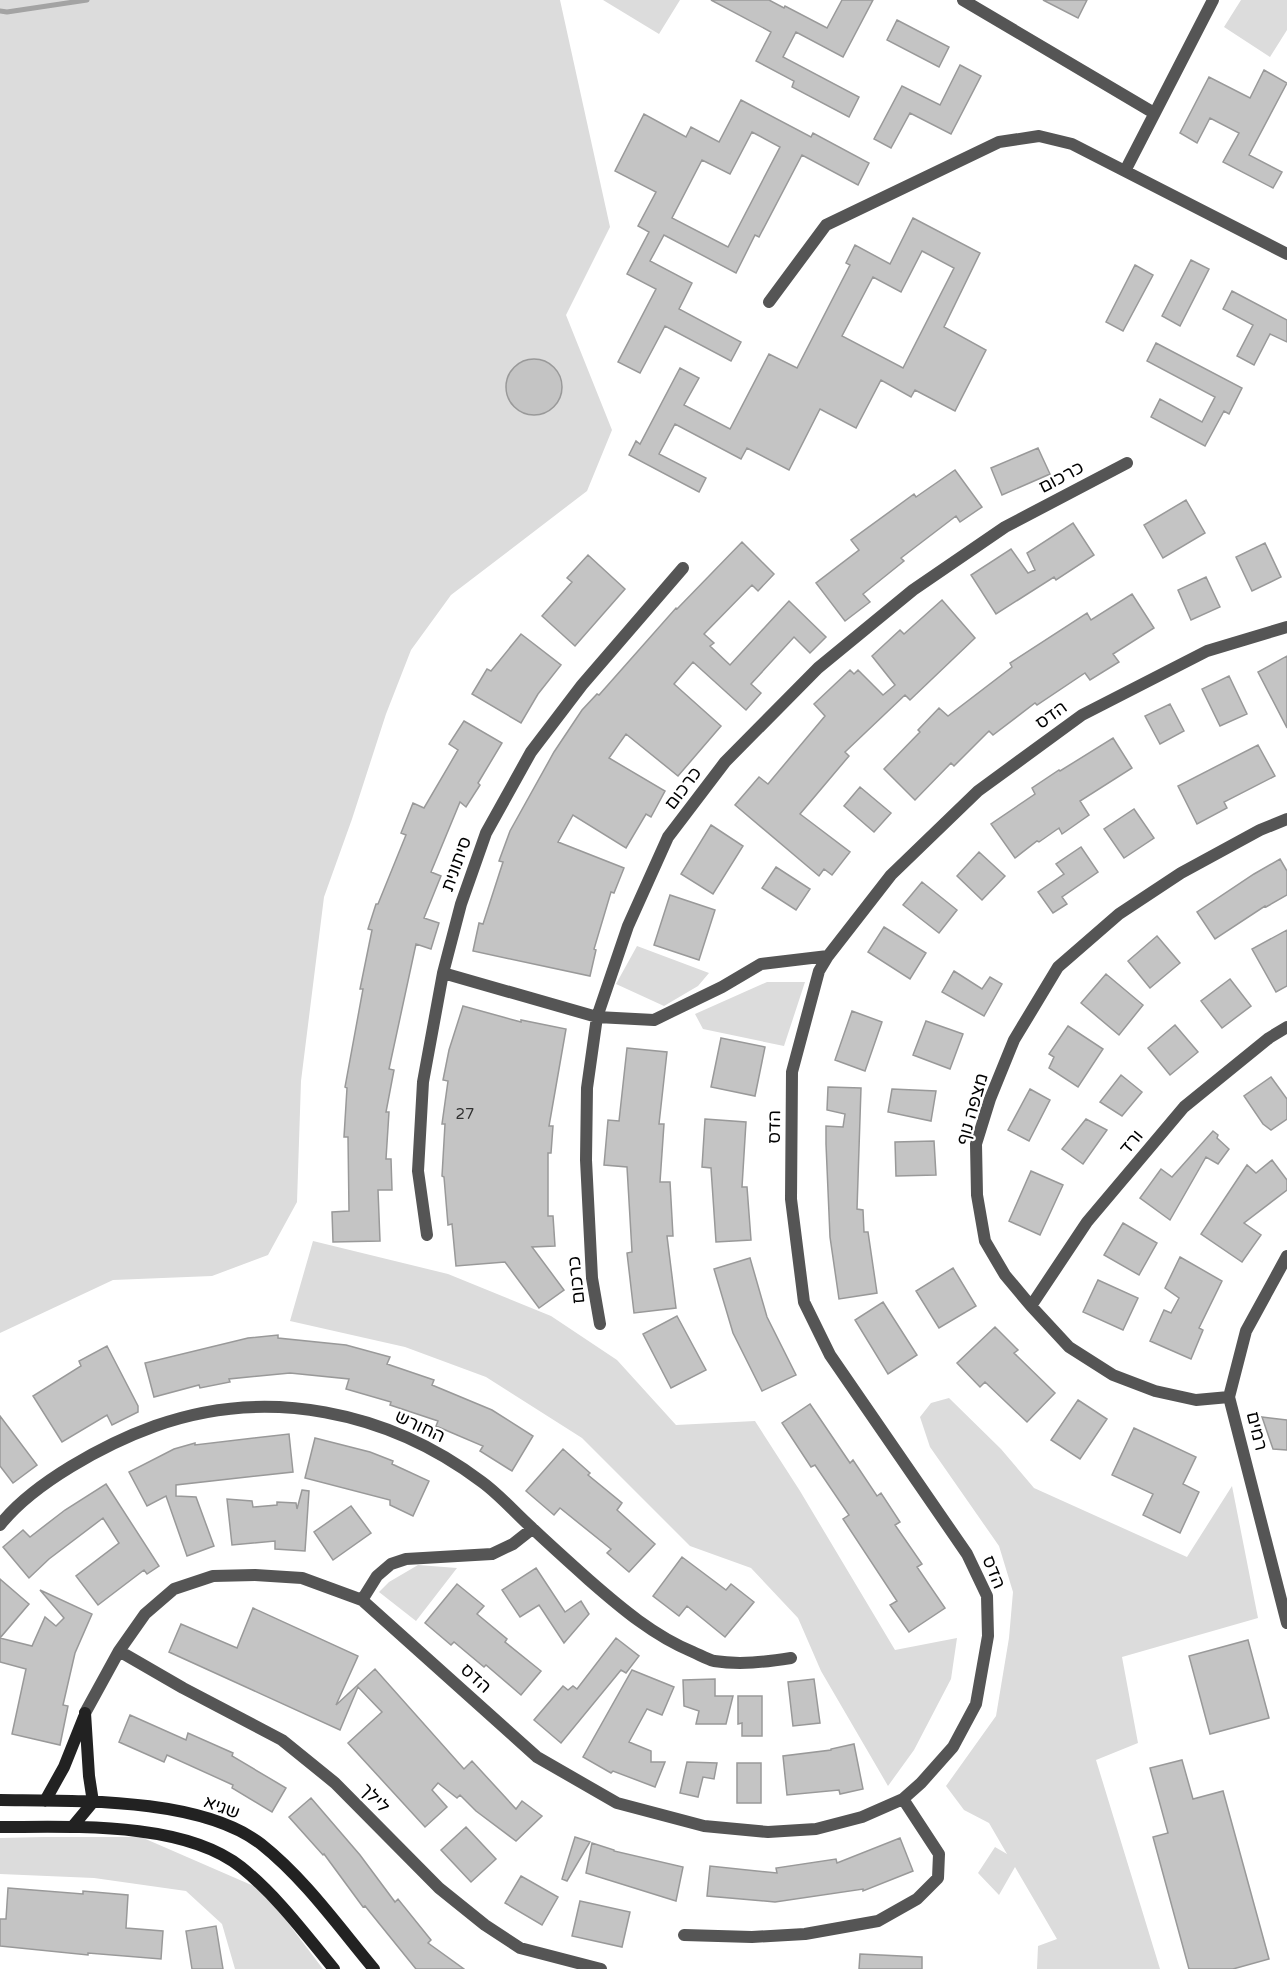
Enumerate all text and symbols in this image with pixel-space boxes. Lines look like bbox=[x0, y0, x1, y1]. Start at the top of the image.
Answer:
street label: כרכום bbox=[1035, 456, 1087, 498]
street label: הדס bbox=[1031, 696, 1071, 734]
street label: כרכום bbox=[660, 762, 706, 814]
street label: סיתונית bbox=[436, 833, 476, 895]
street label: מצפה נוף bbox=[951, 1071, 993, 1147]
house number: 27 bbox=[456, 1105, 474, 1123]
street label: הדס bbox=[763, 1110, 785, 1144]
street label: ורד bbox=[1114, 1125, 1148, 1159]
street label: כרכום bbox=[563, 1255, 589, 1305]
street label: החורש bbox=[391, 1405, 449, 1447]
street label: רמים bbox=[1242, 1409, 1272, 1453]
street label: הדס bbox=[977, 1552, 1011, 1592]
street label: הדס bbox=[456, 1658, 496, 1698]
street label: לילך bbox=[355, 1778, 395, 1818]
street label: שגיא bbox=[201, 1790, 243, 1824]

